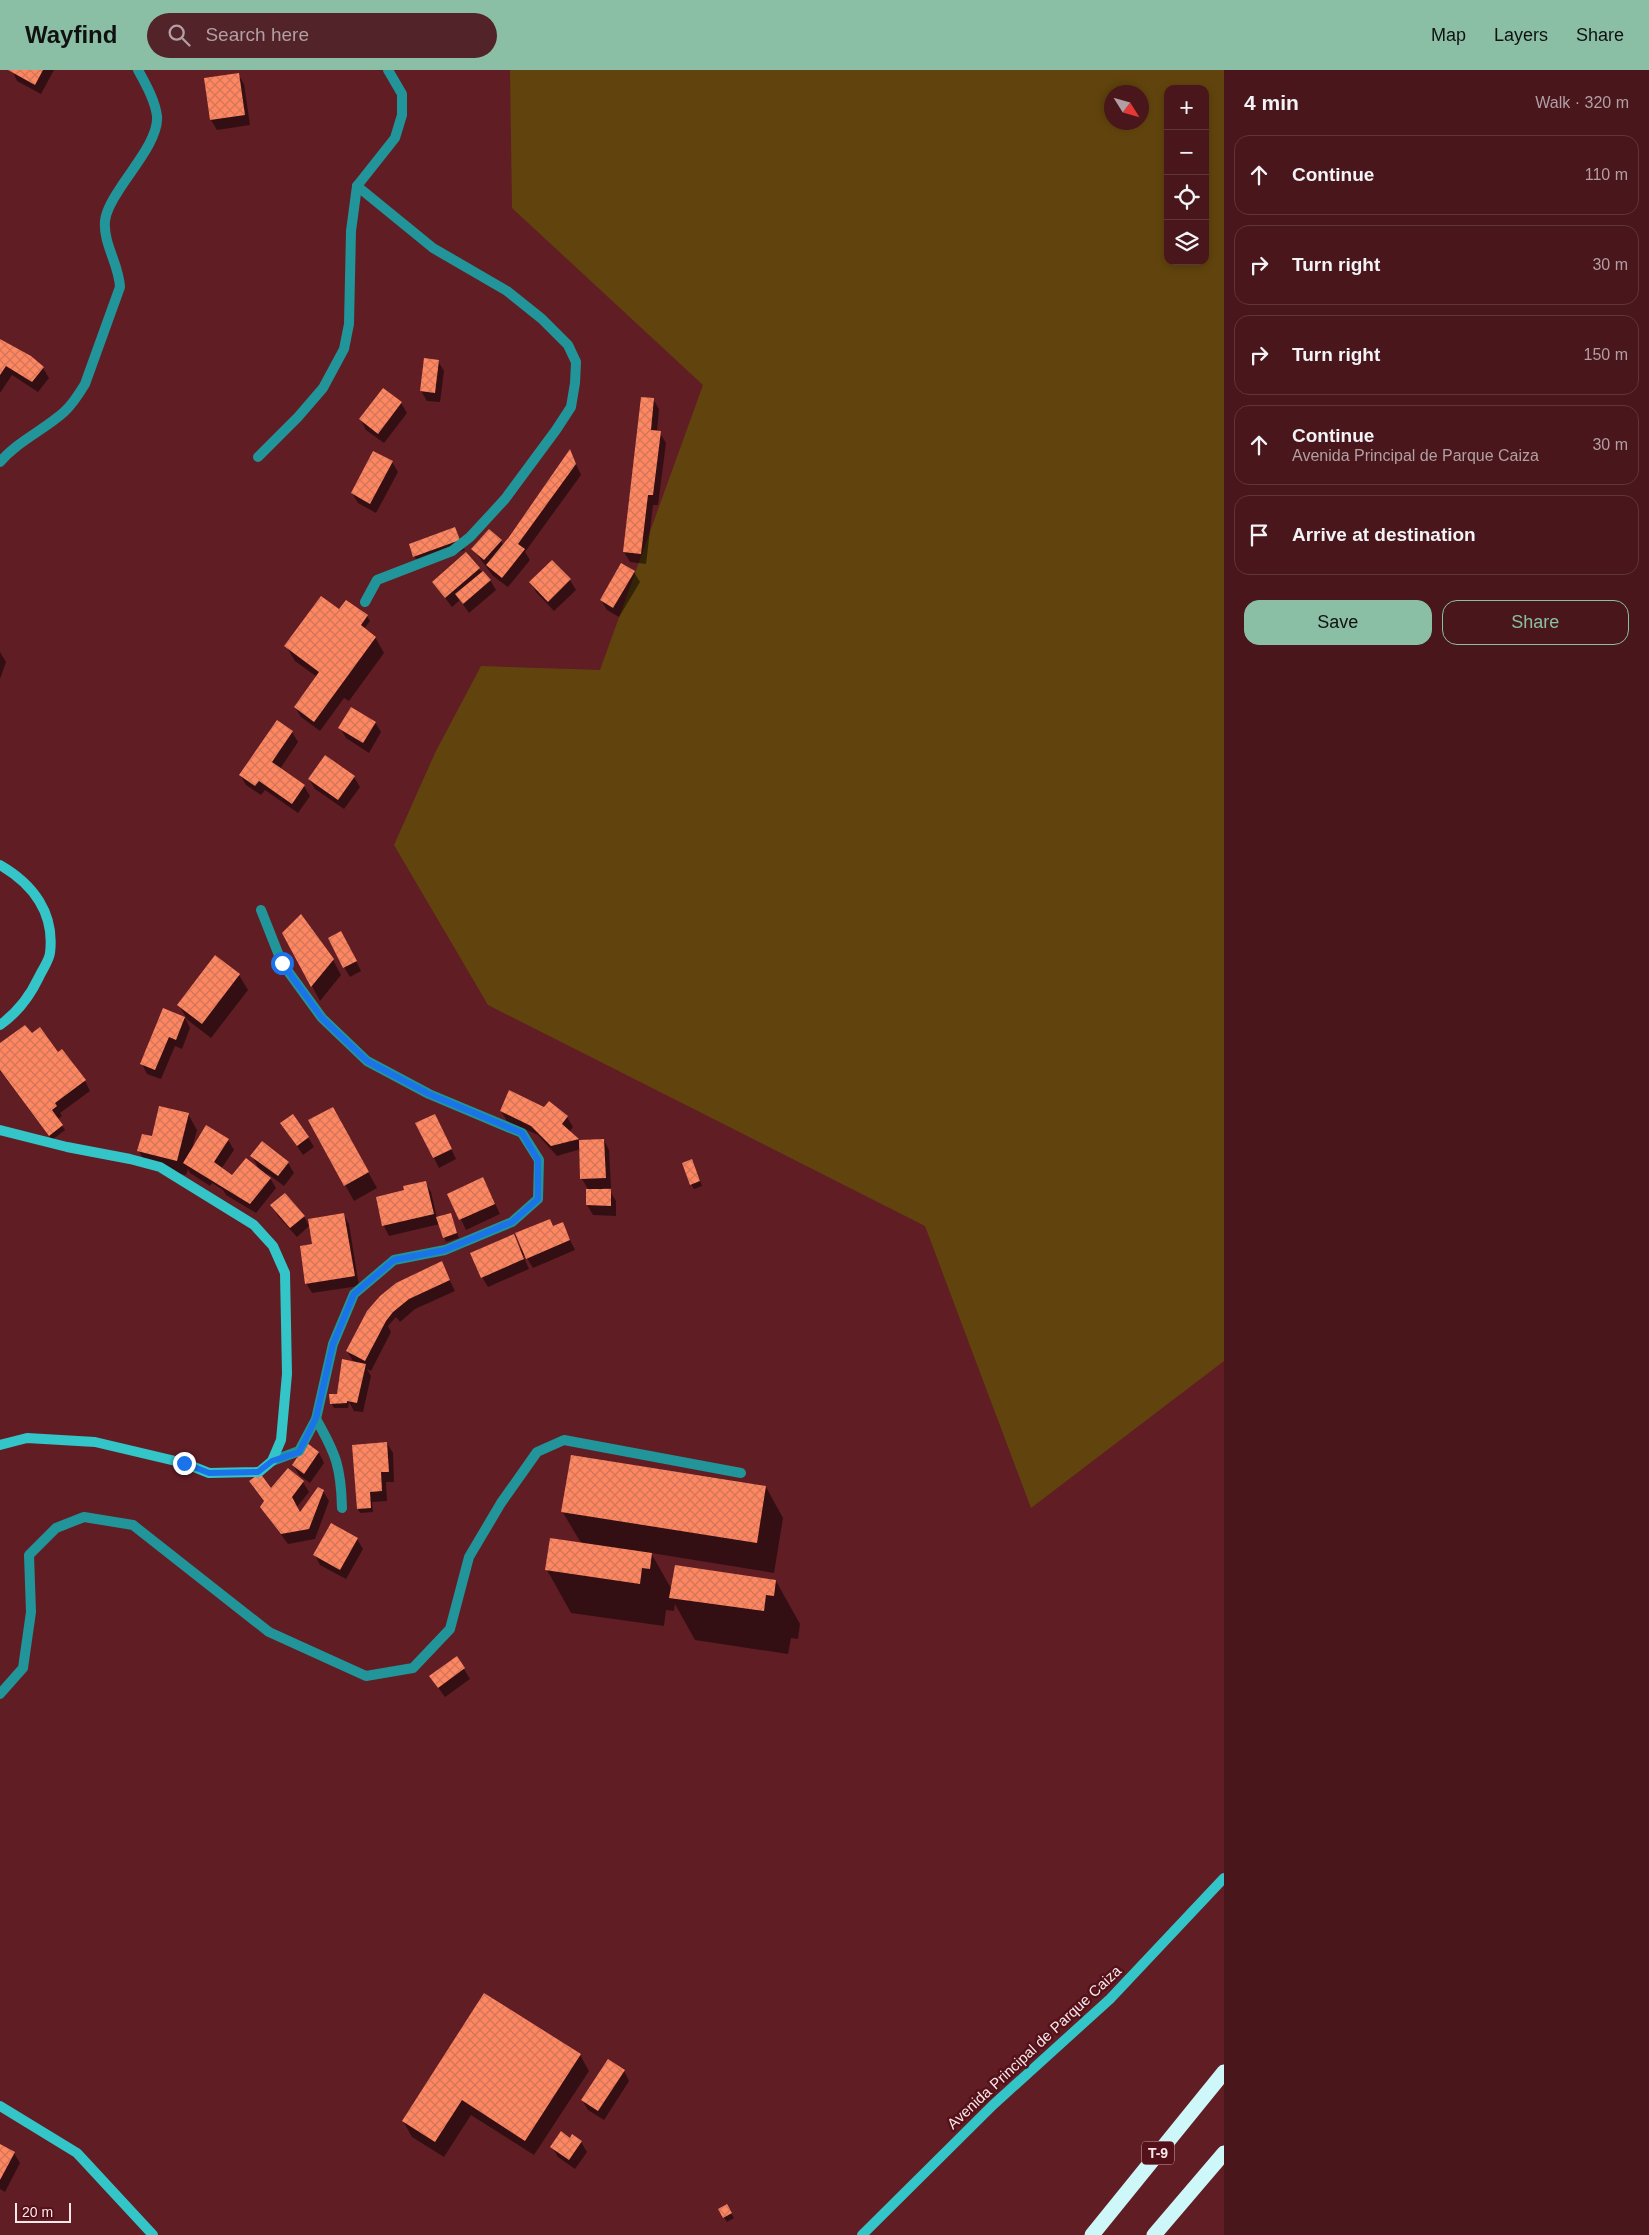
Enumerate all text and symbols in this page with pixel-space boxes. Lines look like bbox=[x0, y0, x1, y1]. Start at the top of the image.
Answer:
search box bbox=[147, 13, 497, 58]
text: Wayfind bbox=[25, 21, 117, 48]
icon: search bbox=[165, 21, 193, 49]
text: Search here bbox=[205, 24, 309, 45]
text: Map bbox=[1431, 25, 1466, 45]
text: Layers bbox=[1494, 25, 1548, 45]
text: Share bbox=[1576, 25, 1624, 45]
north arrow bbox=[1104, 85, 1149, 130]
map controls bbox=[1164, 85, 1209, 265]
button: + bbox=[1164, 85, 1209, 130]
text: 4 min bbox=[1244, 91, 1299, 114]
text: Walk · 320 m bbox=[1535, 94, 1629, 111]
button: − bbox=[1164, 130, 1209, 175]
icon: ahead bbox=[1245, 161, 1273, 189]
text: Continue bbox=[1292, 164, 1374, 185]
text: 110 m bbox=[1585, 166, 1628, 183]
button: locate bbox=[1164, 175, 1209, 220]
button: layers bbox=[1164, 220, 1209, 265]
icon: right bbox=[1245, 251, 1273, 279]
text: Turn right bbox=[1292, 254, 1380, 275]
text: 30 m bbox=[1592, 256, 1628, 273]
icon: right bbox=[1245, 341, 1273, 369]
text: Turn right bbox=[1292, 344, 1380, 365]
text: 150 m bbox=[1584, 346, 1628, 363]
text: Continue bbox=[1292, 425, 1374, 446]
icon: ahead bbox=[1245, 431, 1273, 459]
text: 30 m bbox=[1592, 436, 1628, 453]
text: Avenida Principal de Parque Caiza bbox=[1292, 447, 1539, 464]
icon: arrive bbox=[1245, 521, 1273, 549]
text: Arrive at destination bbox=[1292, 524, 1476, 545]
button: Save bbox=[1244, 600, 1432, 645]
button: Share bbox=[1442, 600, 1629, 645]
route start bbox=[271, 952, 294, 975]
route end bbox=[173, 1452, 196, 1475]
street label: Avenida Principal de Parque Caiza bbox=[944, 1961, 1125, 2132]
road number: T-9 bbox=[1142, 2142, 1174, 2164]
scale bar bbox=[15, 2200, 71, 2223]
text: 20 m bbox=[22, 2204, 53, 2220]

